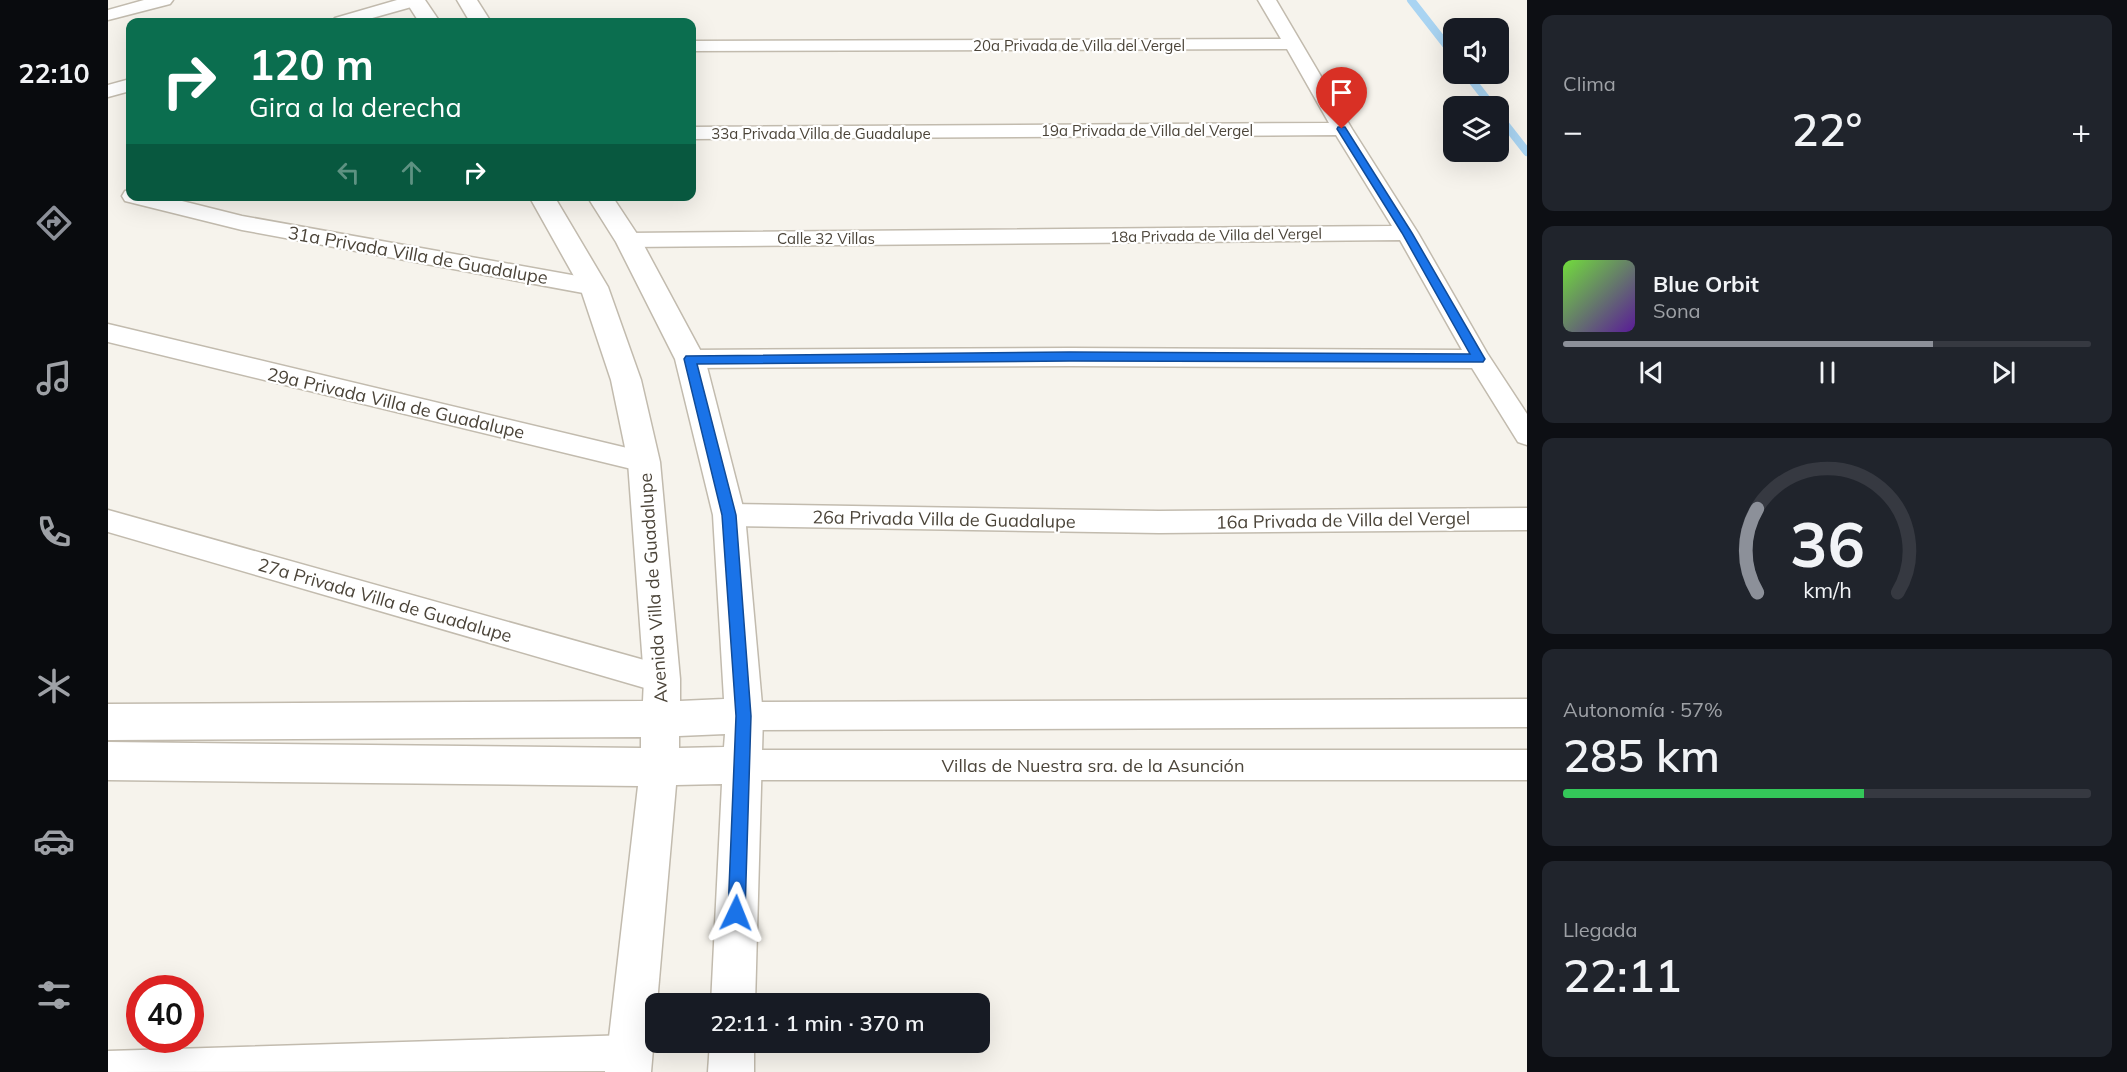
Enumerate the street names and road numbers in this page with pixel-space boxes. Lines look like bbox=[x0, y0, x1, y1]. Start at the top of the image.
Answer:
street label: 20a Privada de Villa del Vergel bbox=[973, 36, 1185, 55]
street label: 19a Privada de Villa del Vergel bbox=[1041, 121, 1253, 140]
street label: 33a Privada Villa de Guadalupe bbox=[711, 124, 931, 143]
street label: 31a Privada Villa de Guadalupe bbox=[286, 221, 550, 289]
street label: 18a Privada de Villa del Vergel bbox=[1110, 224, 1322, 246]
street label: Calle 32 Villas bbox=[777, 229, 875, 248]
street label: 29a Privada Villa de Guadalupe bbox=[265, 362, 527, 444]
street label: Avenida Villa de Guadalupe bbox=[633, 472, 673, 704]
street label: 26a Privada Villa de Guadalupe bbox=[812, 505, 1076, 533]
street label: 16a Privada de Villa del Vergel bbox=[1216, 506, 1470, 534]
street label: 27a Privada Villa de Guadalupe bbox=[255, 553, 515, 647]
street label: Villas de Nuestra sra. de la Asunción bbox=[942, 754, 1244, 777]

